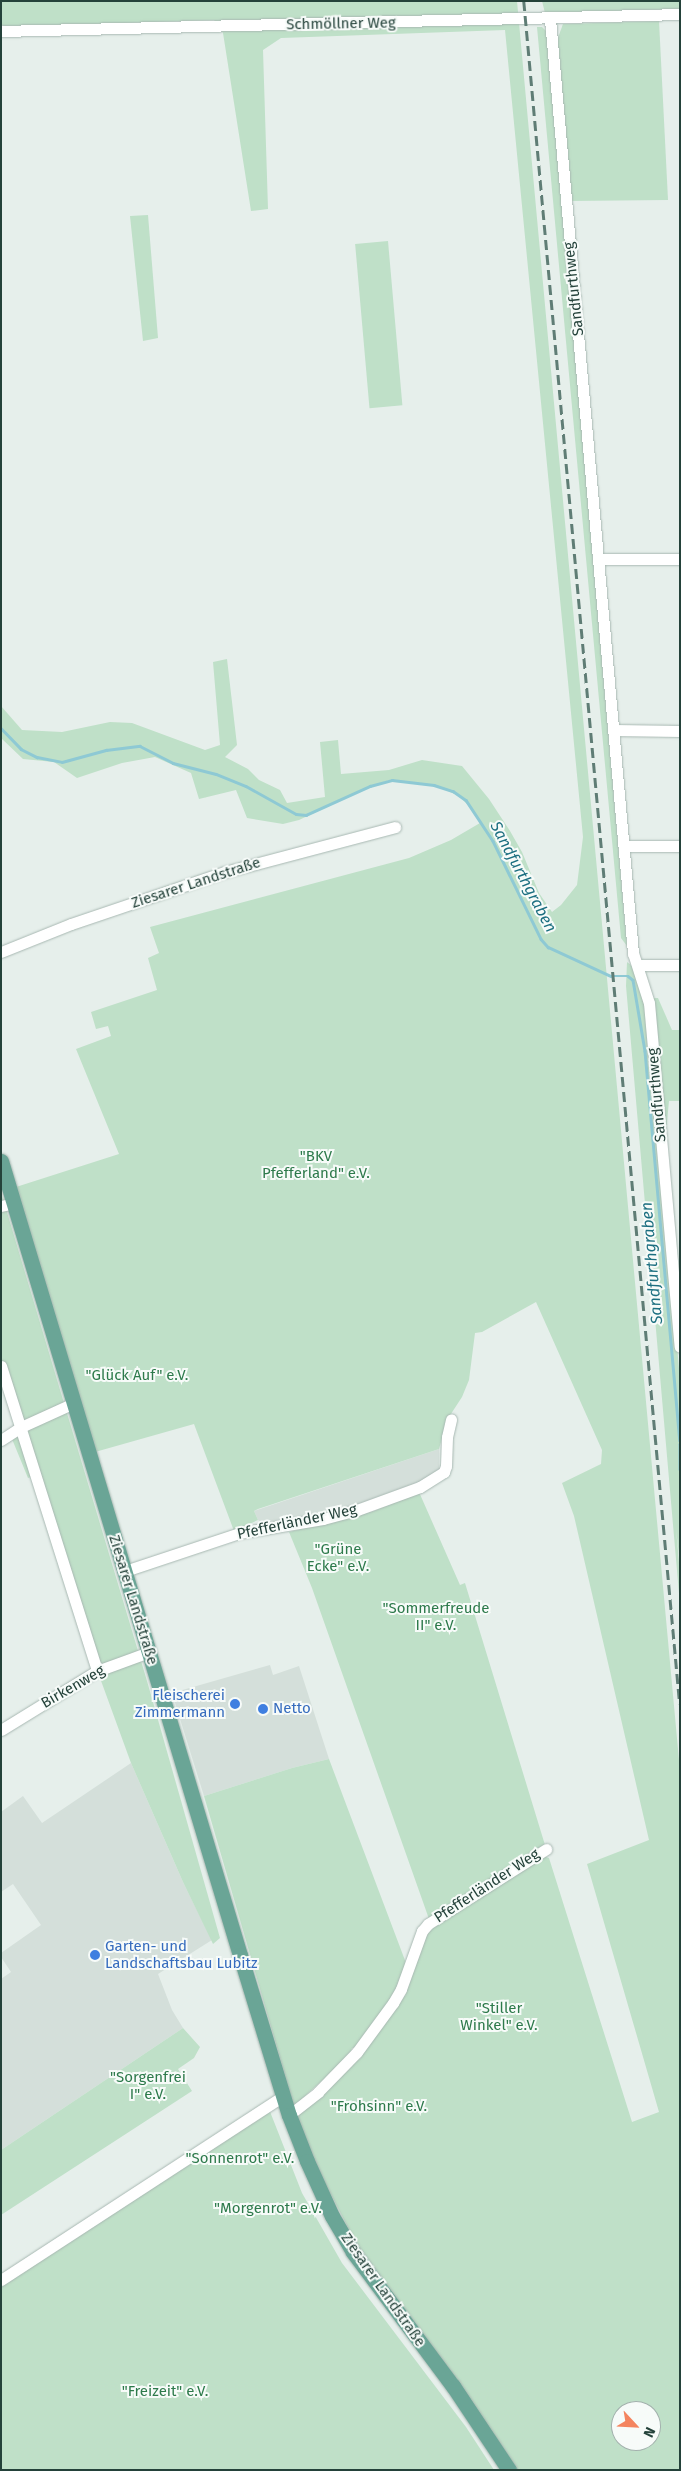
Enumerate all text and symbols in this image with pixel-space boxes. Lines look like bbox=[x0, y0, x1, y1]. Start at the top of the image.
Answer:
street label: Schmöllner Weg bbox=[286, 14, 396, 34]
street label: Sandfurthweg bbox=[560, 241, 588, 337]
water label: Sandfurthgraben bbox=[486, 818, 560, 936]
street label: Ziesarer Landstraße bbox=[129, 854, 263, 912]
street label: Sandfurthweg bbox=[644, 1047, 670, 1143]
park label: "BKV Pfefferland" e.V. bbox=[262, 1147, 370, 1182]
water label: Sandfurthgraben bbox=[637, 1201, 667, 1325]
park label: "Glück Auf" e.V. bbox=[86, 1367, 188, 1385]
street label: Pfefferländer Weg bbox=[235, 1501, 359, 1543]
street label: Ziesarer Landstraße bbox=[105, 1533, 161, 1667]
park label: "Grüne Ecke" e.V. bbox=[307, 1540, 369, 1575]
park label: "Sommerfreude II" e.V. bbox=[382, 1599, 490, 1634]
street label: Birkenweg bbox=[38, 1662, 108, 1712]
place label: Fleischerei Zimmermann bbox=[135, 1686, 225, 1721]
marker: Fleischerei Zimmermann bbox=[229, 1698, 241, 1710]
place label: Netto bbox=[273, 1700, 311, 1718]
marker: Netto bbox=[257, 1703, 269, 1715]
street label: Pfefferländer Weg bbox=[431, 1845, 543, 1927]
place label: Garten- und Landschaftsbau Lubitz bbox=[105, 1937, 258, 1972]
marker: Garten- und Landschaftsbau Lubitz bbox=[89, 1949, 101, 1961]
park label: "Stiller Winkel" e.V. bbox=[460, 1999, 538, 2034]
park label: "Sorgenfrei I" e.V. bbox=[110, 2068, 186, 2103]
park label: "Frohsinn" e.V. bbox=[331, 2098, 427, 2116]
park label: "Sonnenrot" e.V. bbox=[186, 2150, 294, 2168]
park label: "Morgenrot" e.V. bbox=[214, 2200, 322, 2218]
street label: Ziesarer Landstraße bbox=[337, 2230, 429, 2350]
park label: "Freizeit" e.V. bbox=[122, 2383, 208, 2401]
north arrow bbox=[611, 2401, 661, 2451]
text: N bbox=[639, 2424, 659, 2440]

